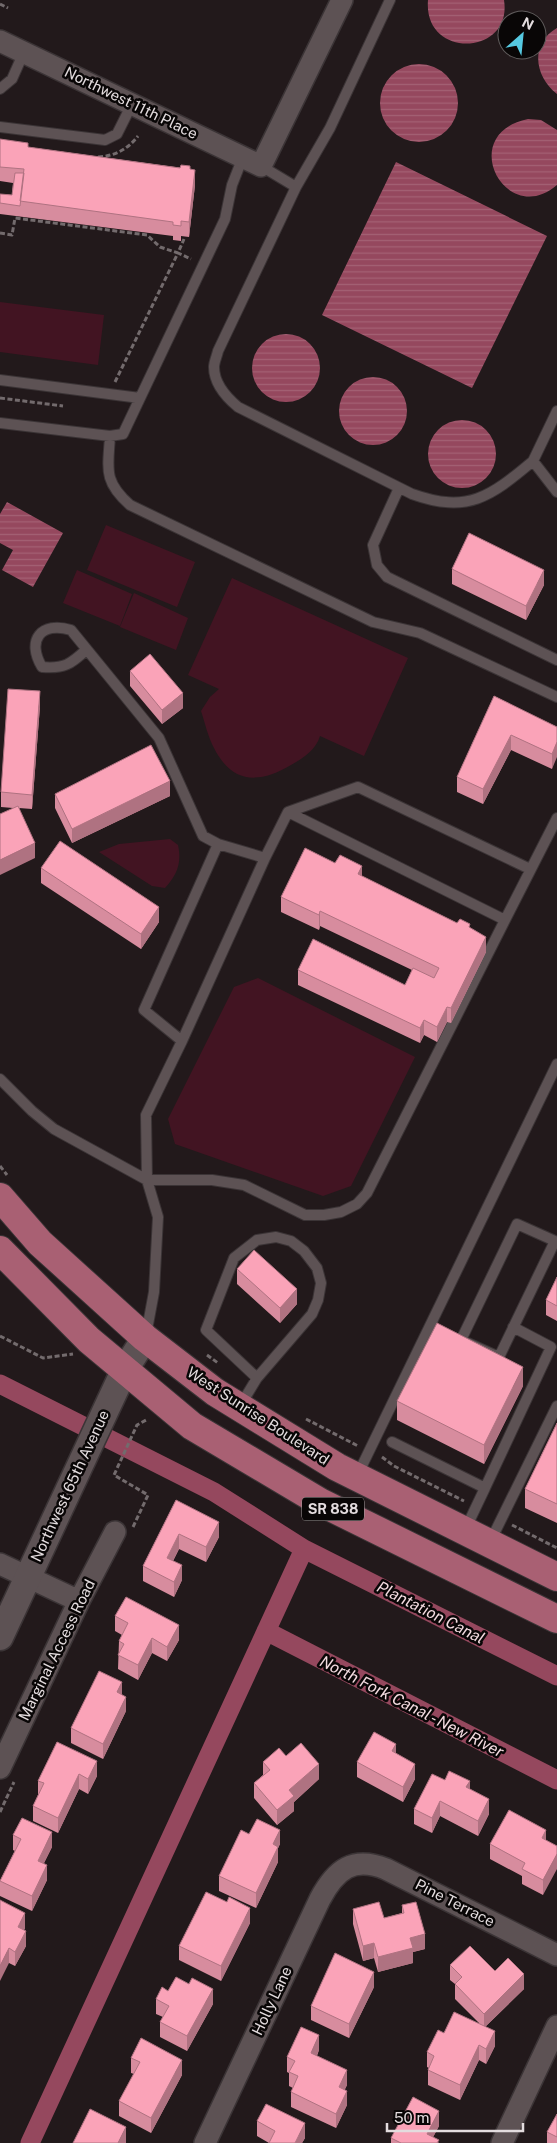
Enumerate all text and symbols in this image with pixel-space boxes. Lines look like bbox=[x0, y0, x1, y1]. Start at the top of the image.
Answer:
north arrow bbox=[497, 10, 547, 60]
text: N bbox=[519, 14, 536, 33]
street label: Northwest 11th Place bbox=[62, 63, 200, 142]
street label: West Sunrise Boulevard bbox=[184, 1363, 332, 1468]
street label: Northwest 65th Avenue bbox=[27, 1407, 112, 1564]
road number: SR 838 bbox=[302, 1498, 364, 1520]
street label: Marginal Access Road bbox=[15, 1576, 98, 1723]
water label: Plantation Canal bbox=[374, 1577, 488, 1648]
water label: North Fork Canal - New River bbox=[317, 1652, 508, 1762]
street label: Pine Terrace bbox=[413, 1875, 498, 1930]
street label: Holly Lane bbox=[248, 1964, 295, 2038]
scale bar bbox=[387, 2100, 523, 2132]
text: 50 m bbox=[394, 2109, 429, 2126]

